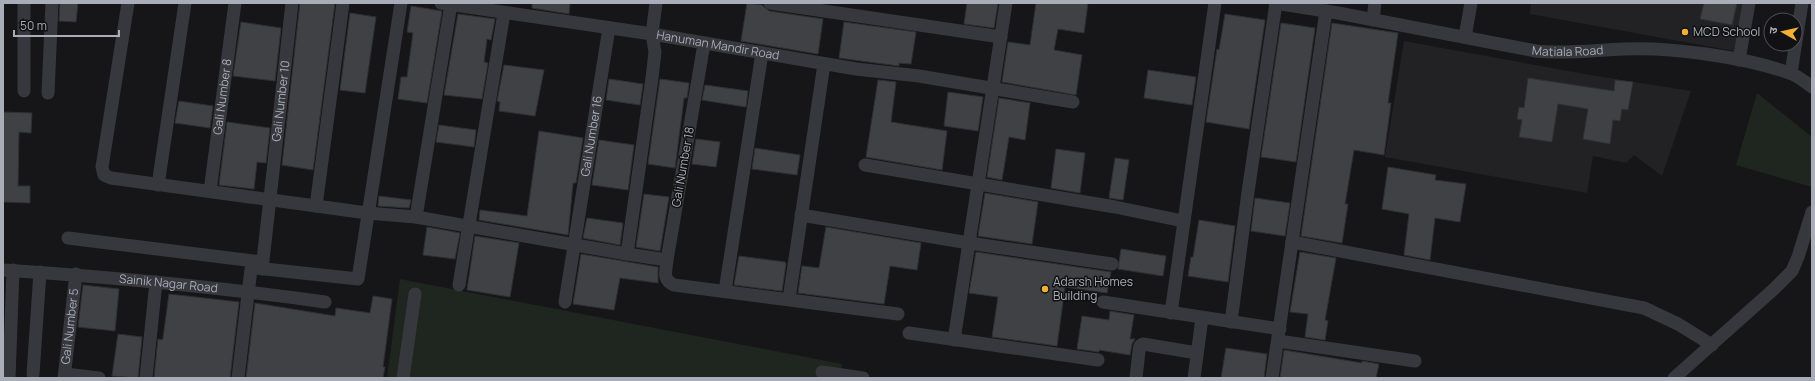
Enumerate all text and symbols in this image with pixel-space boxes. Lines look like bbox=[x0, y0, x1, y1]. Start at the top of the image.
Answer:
scale bar bbox=[14, 12, 119, 38]
north arrow bbox=[1763, 12, 1803, 52]
text: 50 m bbox=[20, 17, 47, 34]
place label: MCD School bbox=[1693, 23, 1760, 40]
street label: Hanuman Mandir Road bbox=[655, 26, 781, 64]
text: उ bbox=[1765, 26, 1781, 35]
marker: MCD School bbox=[1680, 27, 1690, 37]
street label: Matiala Road bbox=[1531, 41, 1604, 60]
street label: Gali Number 8 bbox=[209, 58, 236, 136]
street label: Gali Number 10 bbox=[267, 60, 293, 143]
street label: Gali Number 16 bbox=[576, 94, 606, 178]
street label: Gali Number 18 bbox=[667, 125, 698, 208]
street label: Sainik Nagar Road bbox=[118, 270, 219, 297]
place label: Adarsh Homes Building bbox=[1053, 273, 1133, 304]
marker: Adarsh Homes Building bbox=[1040, 284, 1050, 294]
street label: Gali Number 5 bbox=[57, 287, 82, 365]

